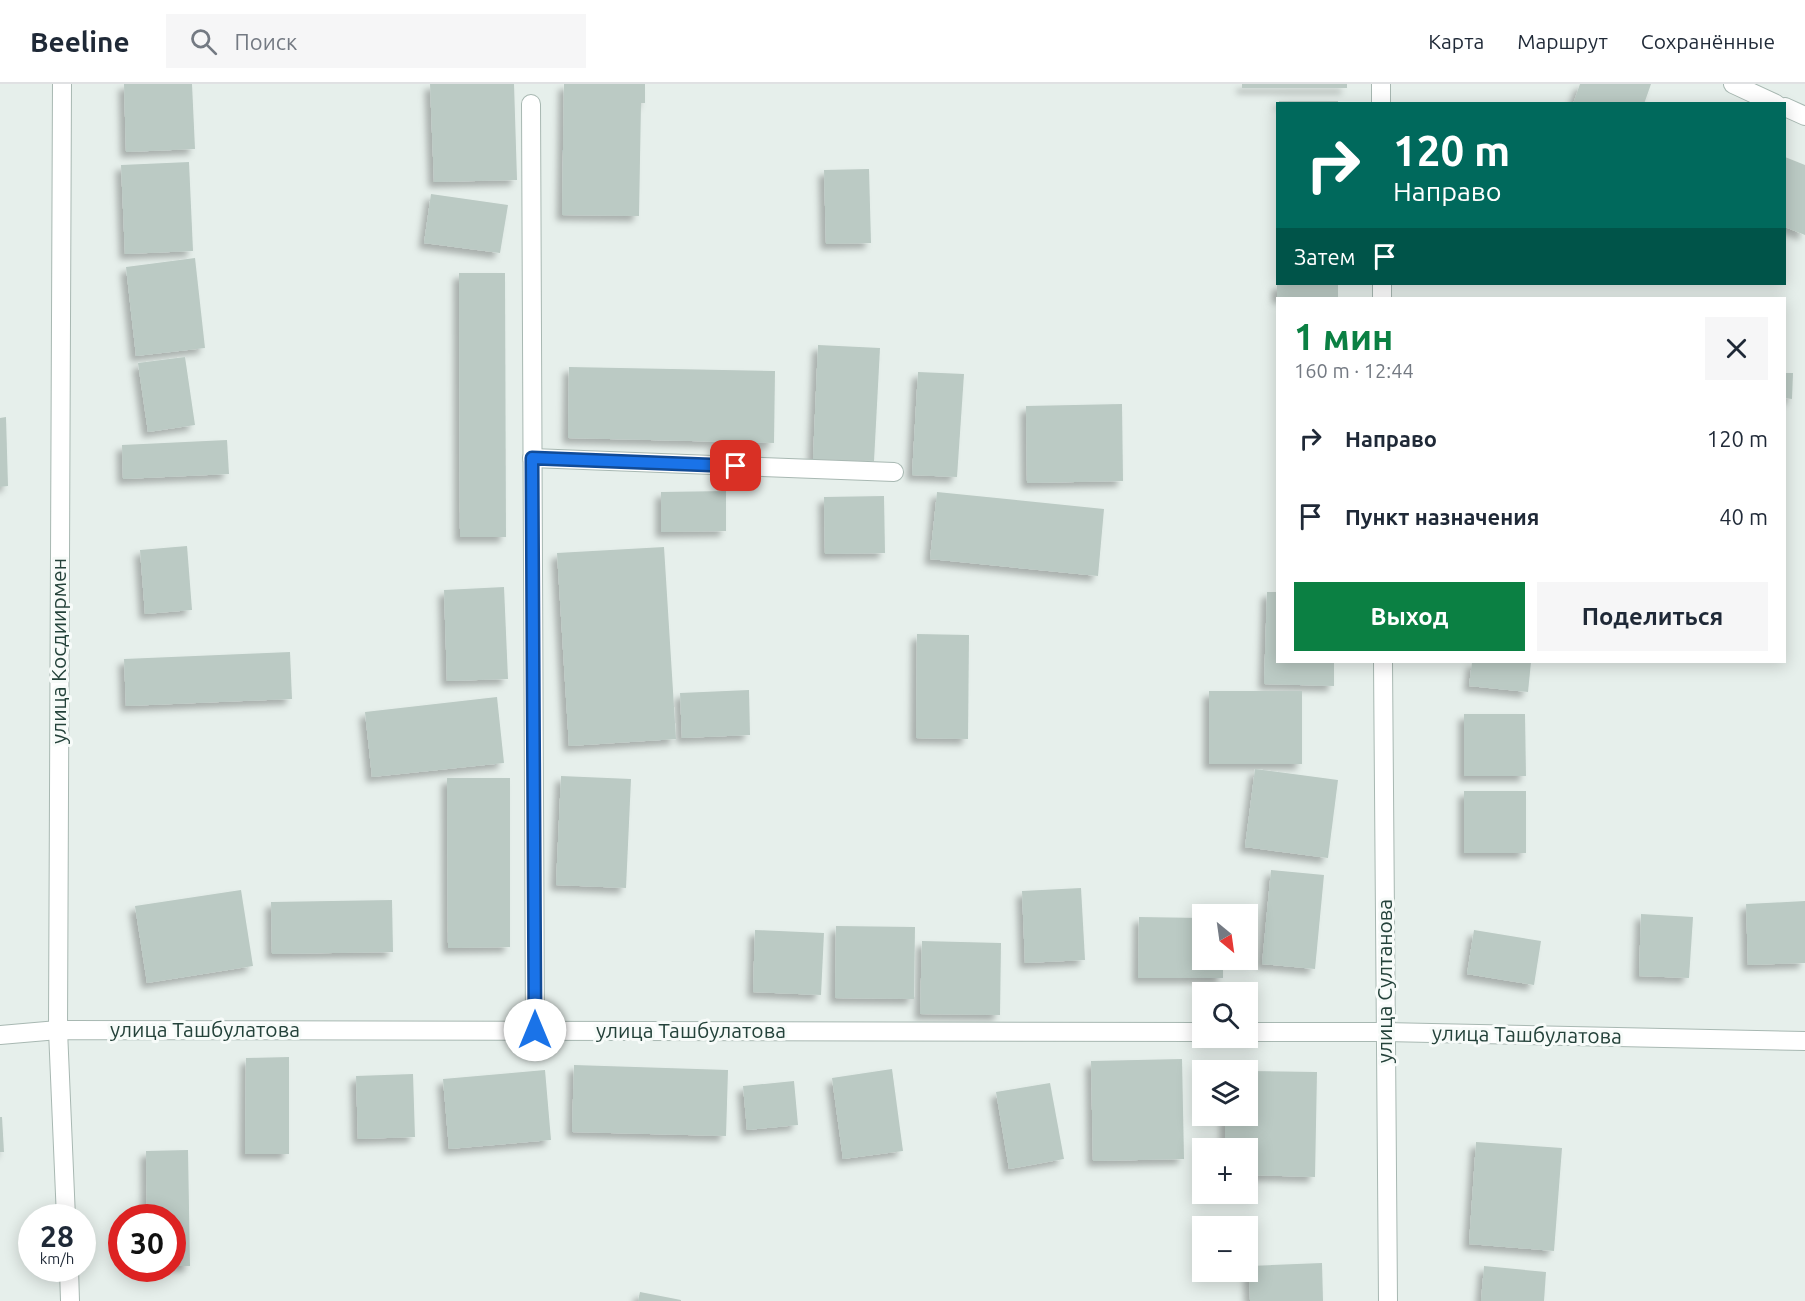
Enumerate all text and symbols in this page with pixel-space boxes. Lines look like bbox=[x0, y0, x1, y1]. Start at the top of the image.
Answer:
search box bbox=[166, 14, 586, 68]
icon: search bbox=[187, 25, 220, 58]
text: Beeline bbox=[30, 26, 130, 57]
text: Поиск bbox=[235, 29, 297, 54]
text: Карта bbox=[1428, 29, 1484, 53]
text: Маршрут bbox=[1517, 29, 1608, 53]
text: Сохранённые bbox=[1641, 29, 1775, 53]
icon: right bbox=[1294, 126, 1372, 204]
text: 120 m bbox=[1393, 127, 1510, 174]
text: Направо bbox=[1393, 176, 1502, 206]
icon: arrive bbox=[1368, 240, 1401, 273]
text: Затем bbox=[1294, 244, 1356, 269]
text: 1 мин bbox=[1294, 316, 1393, 357]
button: close bbox=[1705, 317, 1768, 380]
text: 160 m · 12:44 bbox=[1294, 359, 1414, 382]
icon: right bbox=[1294, 422, 1327, 455]
text: Направо bbox=[1345, 426, 1437, 451]
text: 120 m bbox=[1707, 426, 1768, 451]
pin bbox=[710, 440, 761, 491]
icon: arrive bbox=[719, 449, 752, 482]
icon: arrive bbox=[1294, 500, 1327, 533]
text: Пункт назначения bbox=[1345, 504, 1539, 529]
text: 40 m bbox=[1719, 504, 1768, 529]
street label: улица Косдиирмен bbox=[46, 558, 70, 744]
button: Выход bbox=[1294, 582, 1525, 651]
button: Поделиться bbox=[1537, 582, 1768, 651]
street label: улица Султанова bbox=[1372, 899, 1396, 1063]
north arrow bbox=[1192, 904, 1258, 970]
map controls bbox=[1192, 904, 1258, 1282]
button: search bbox=[1192, 982, 1258, 1048]
position arrow bbox=[503, 998, 567, 1062]
street label: улица Ташбулатова bbox=[110, 1017, 300, 1041]
street label: улица Ташбулатова bbox=[596, 1018, 786, 1042]
street label: улица Ташбулатова bbox=[1432, 1020, 1622, 1048]
button: layers bbox=[1192, 1060, 1258, 1126]
button: + bbox=[1192, 1138, 1258, 1204]
speed limit sign: 30 bbox=[108, 1204, 186, 1282]
button: − bbox=[1192, 1216, 1258, 1282]
text: 28 bbox=[40, 1219, 74, 1253]
text: km/h bbox=[40, 1250, 74, 1267]

